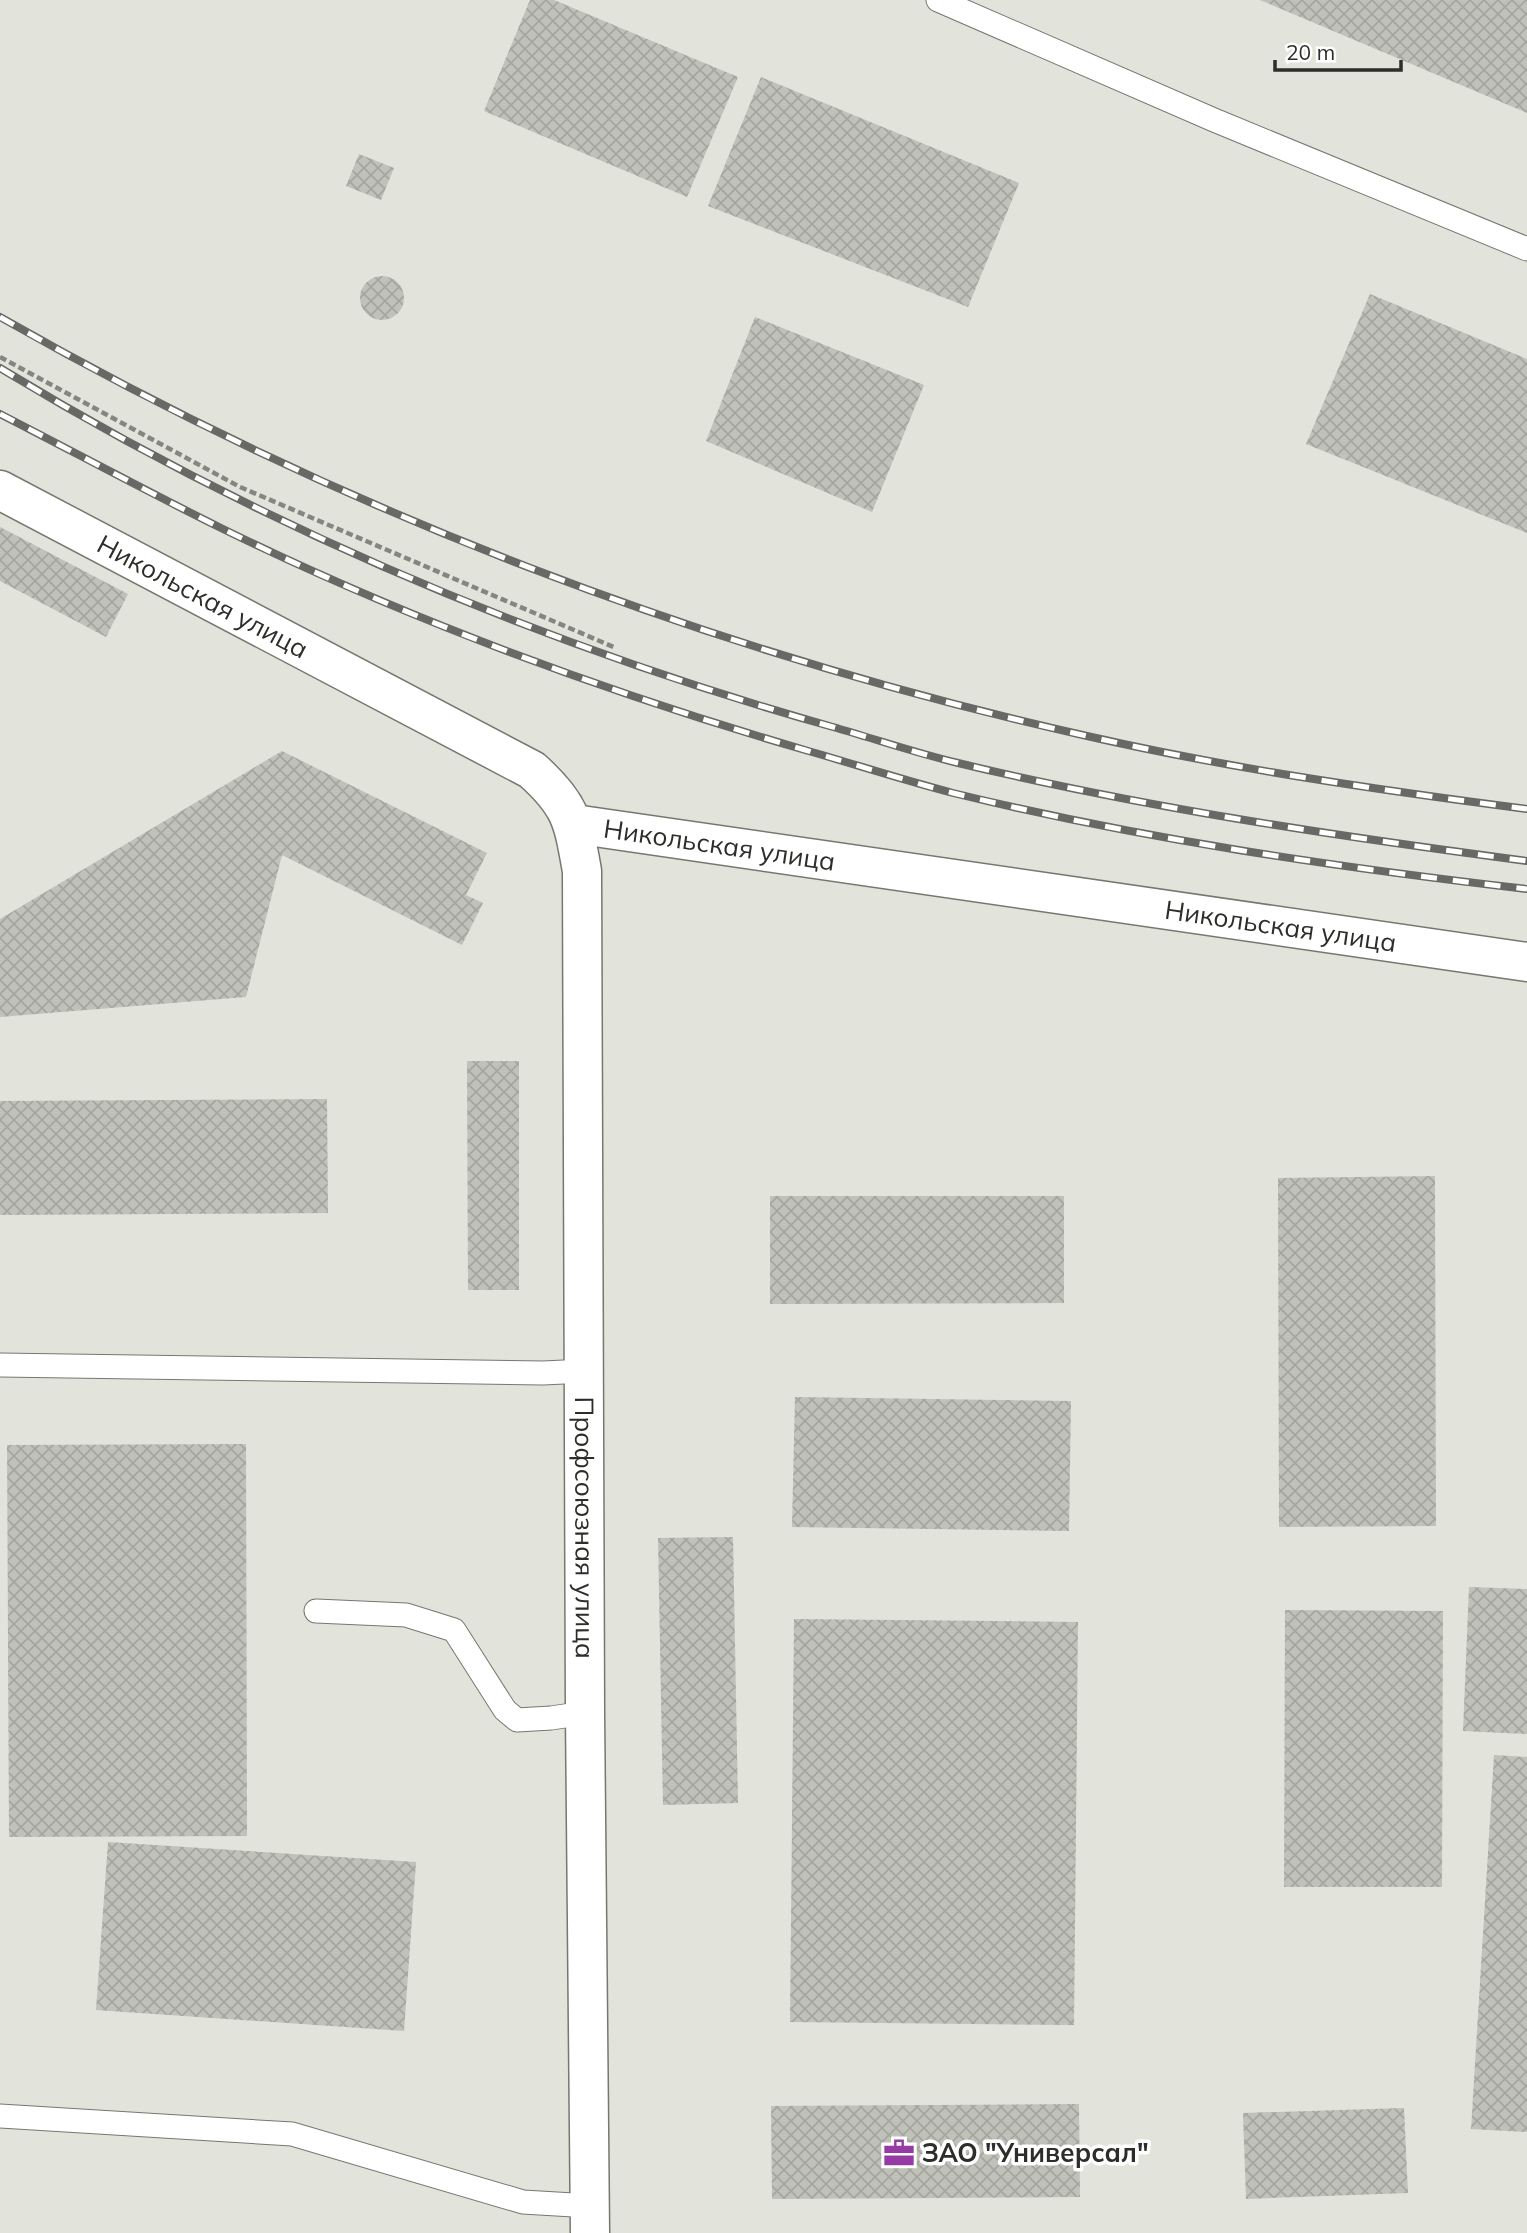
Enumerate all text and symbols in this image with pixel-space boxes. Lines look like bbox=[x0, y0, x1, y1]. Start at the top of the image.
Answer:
scale bar bbox=[1275, 28, 1401, 72]
text: 20 m bbox=[1286, 39, 1335, 65]
street label: Никольская улица bbox=[92, 527, 314, 665]
street label: Никольская улица bbox=[602, 811, 838, 878]
street label: Никольская улица bbox=[1163, 893, 1399, 959]
street label: Профсоюзная улица bbox=[568, 1396, 602, 1659]
office icon: ЗАО "Универсал" bbox=[882, 2136, 916, 2170]
place label: ЗАО "Универсал" bbox=[922, 2136, 1149, 2169]

